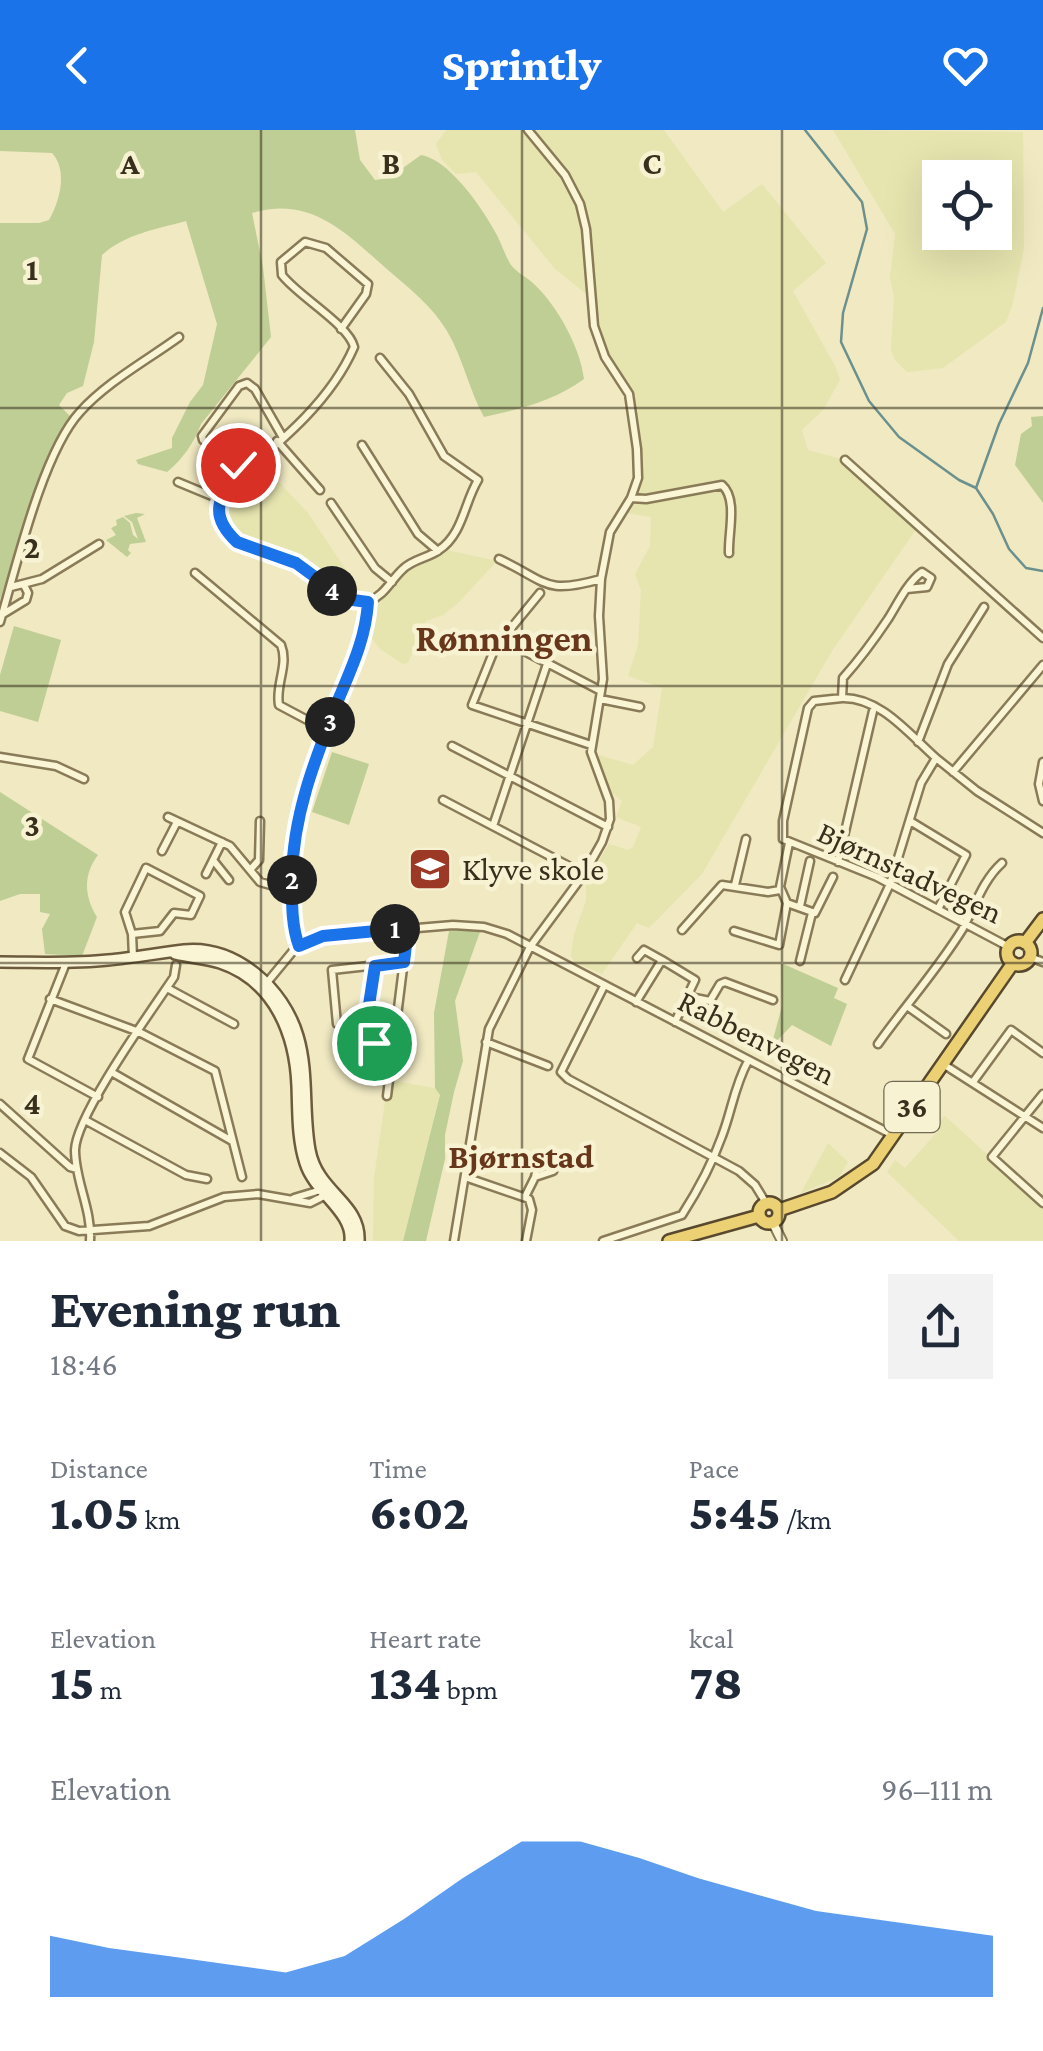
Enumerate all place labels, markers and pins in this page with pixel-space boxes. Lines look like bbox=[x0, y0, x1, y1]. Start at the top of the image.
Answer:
pin bbox=[196, 423, 281, 508]
pin: 4 bbox=[307, 566, 357, 616]
pin: 3 bbox=[305, 697, 355, 747]
school or university icon: Klyve skole bbox=[407, 846, 453, 892]
place label: Klyve skole bbox=[462, 851, 604, 887]
pin: 2 bbox=[267, 855, 317, 905]
pin: 1 bbox=[370, 904, 420, 954]
pin bbox=[332, 1001, 417, 1086]

